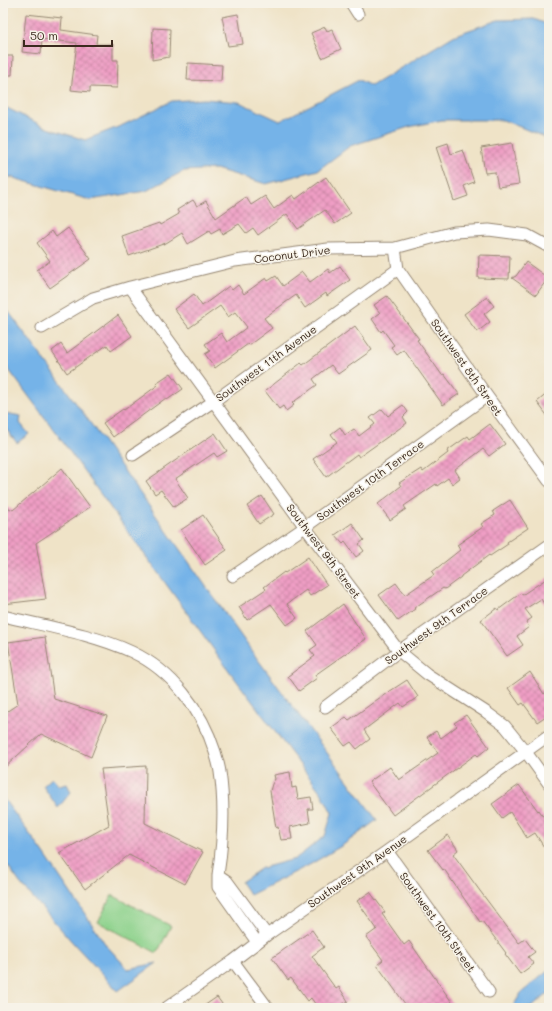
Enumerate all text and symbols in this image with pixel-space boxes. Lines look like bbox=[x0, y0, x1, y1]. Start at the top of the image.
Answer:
scale bar bbox=[24, 22, 112, 48]
text: 50 m bbox=[30, 27, 58, 43]
street label: Coconut Drive bbox=[253, 242, 331, 266]
street label: Southwest 8th Street bbox=[428, 316, 506, 419]
street label: Southwest 11th Avenue bbox=[213, 321, 320, 405]
street label: Southwest 10th Terrace bbox=[313, 436, 427, 524]
street label: Southwest 9th Street bbox=[283, 501, 365, 602]
street label: Southwest 9th Terrace bbox=[381, 582, 491, 668]
street label: Southwest 9th Avenue bbox=[304, 831, 410, 911]
street label: Southwest 10th Street bbox=[397, 869, 479, 975]

